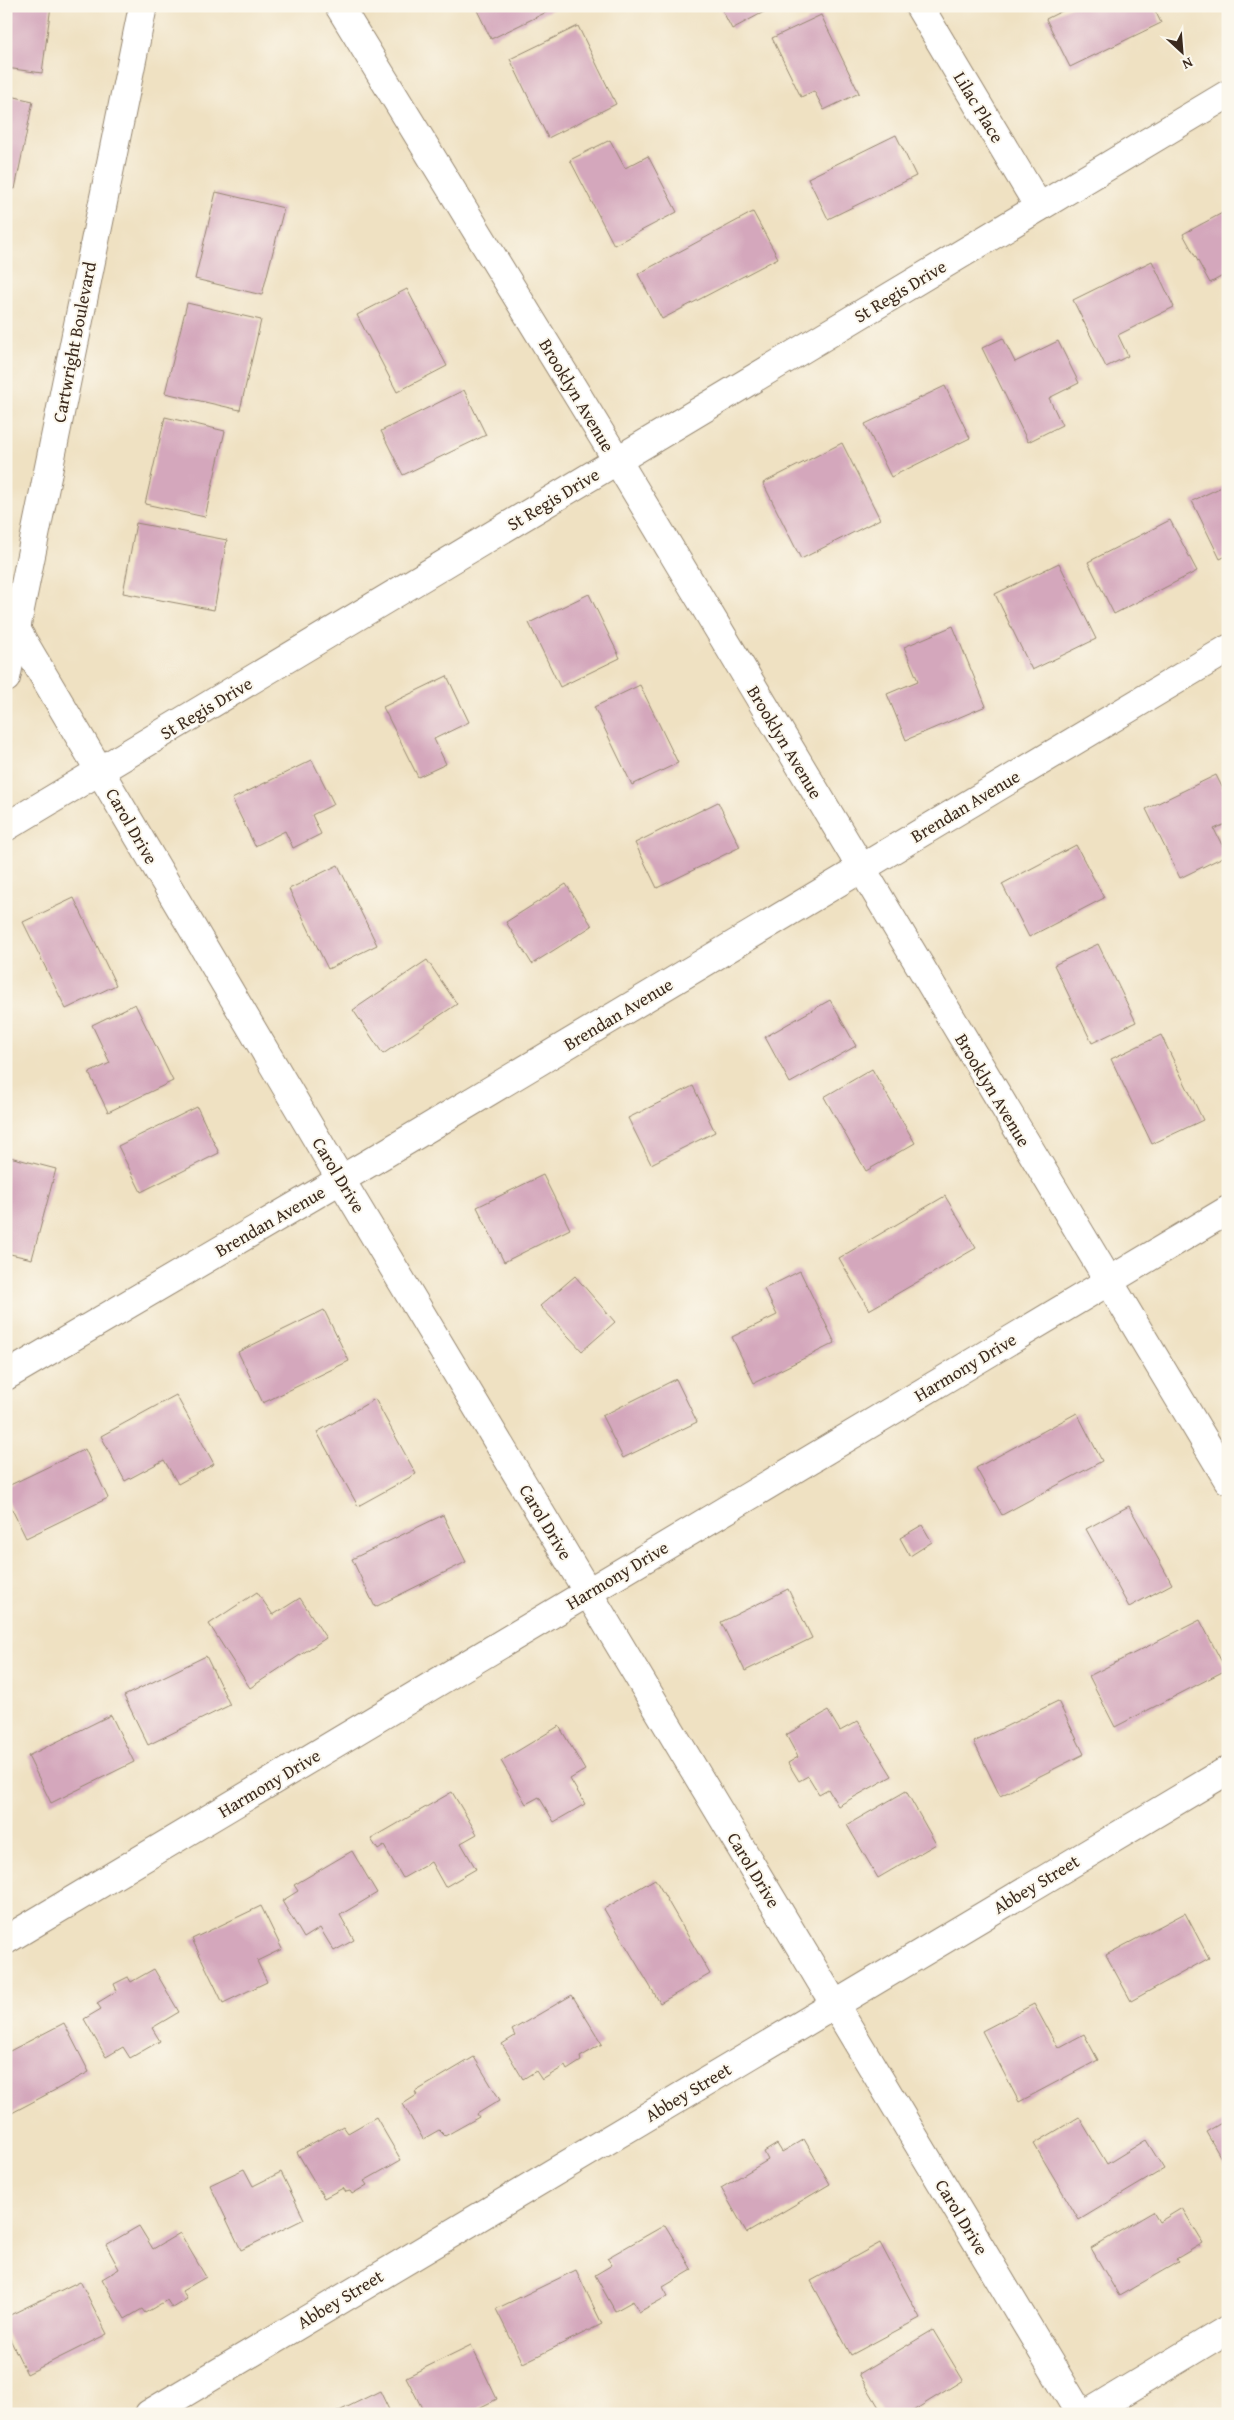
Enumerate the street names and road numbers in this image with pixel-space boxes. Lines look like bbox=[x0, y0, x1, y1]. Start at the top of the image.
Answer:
street label: Lilac Place bbox=[947, 66, 1011, 148]
street label: St Regis Drive bbox=[849, 253, 951, 329]
street label: Cartwright Boulevard bbox=[45, 259, 103, 425]
street label: Brooklyn Avenue bbox=[532, 333, 622, 457]
street label: St Regis Drive bbox=[502, 461, 604, 537]
street label: St Regis Drive bbox=[155, 670, 257, 746]
street label: Brooklyn Avenue bbox=[740, 680, 830, 804]
street label: Brendan Avenue bbox=[905, 763, 1025, 849]
street label: Carol Drive bbox=[99, 783, 165, 869]
street label: Brendan Avenue bbox=[558, 971, 678, 1057]
street label: Brooklyn Avenue bbox=[948, 1028, 1038, 1152]
street label: Carol Drive bbox=[306, 1132, 372, 1218]
street label: Brendan Avenue bbox=[210, 1178, 330, 1264]
street label: Harmony Drive bbox=[909, 1326, 1021, 1408]
street label: Carol Drive bbox=[513, 1479, 579, 1565]
street label: Harmony Drive bbox=[561, 1534, 673, 1616]
street label: Harmony Drive bbox=[213, 1742, 325, 1824]
street label: Carol Drive bbox=[721, 1827, 787, 1913]
street label: Abbey Street bbox=[988, 1847, 1085, 1920]
street label: Abbey Street bbox=[640, 2055, 737, 2128]
street label: Carol Drive bbox=[929, 2174, 995, 2260]
street label: Abbey Street bbox=[292, 2262, 389, 2335]

